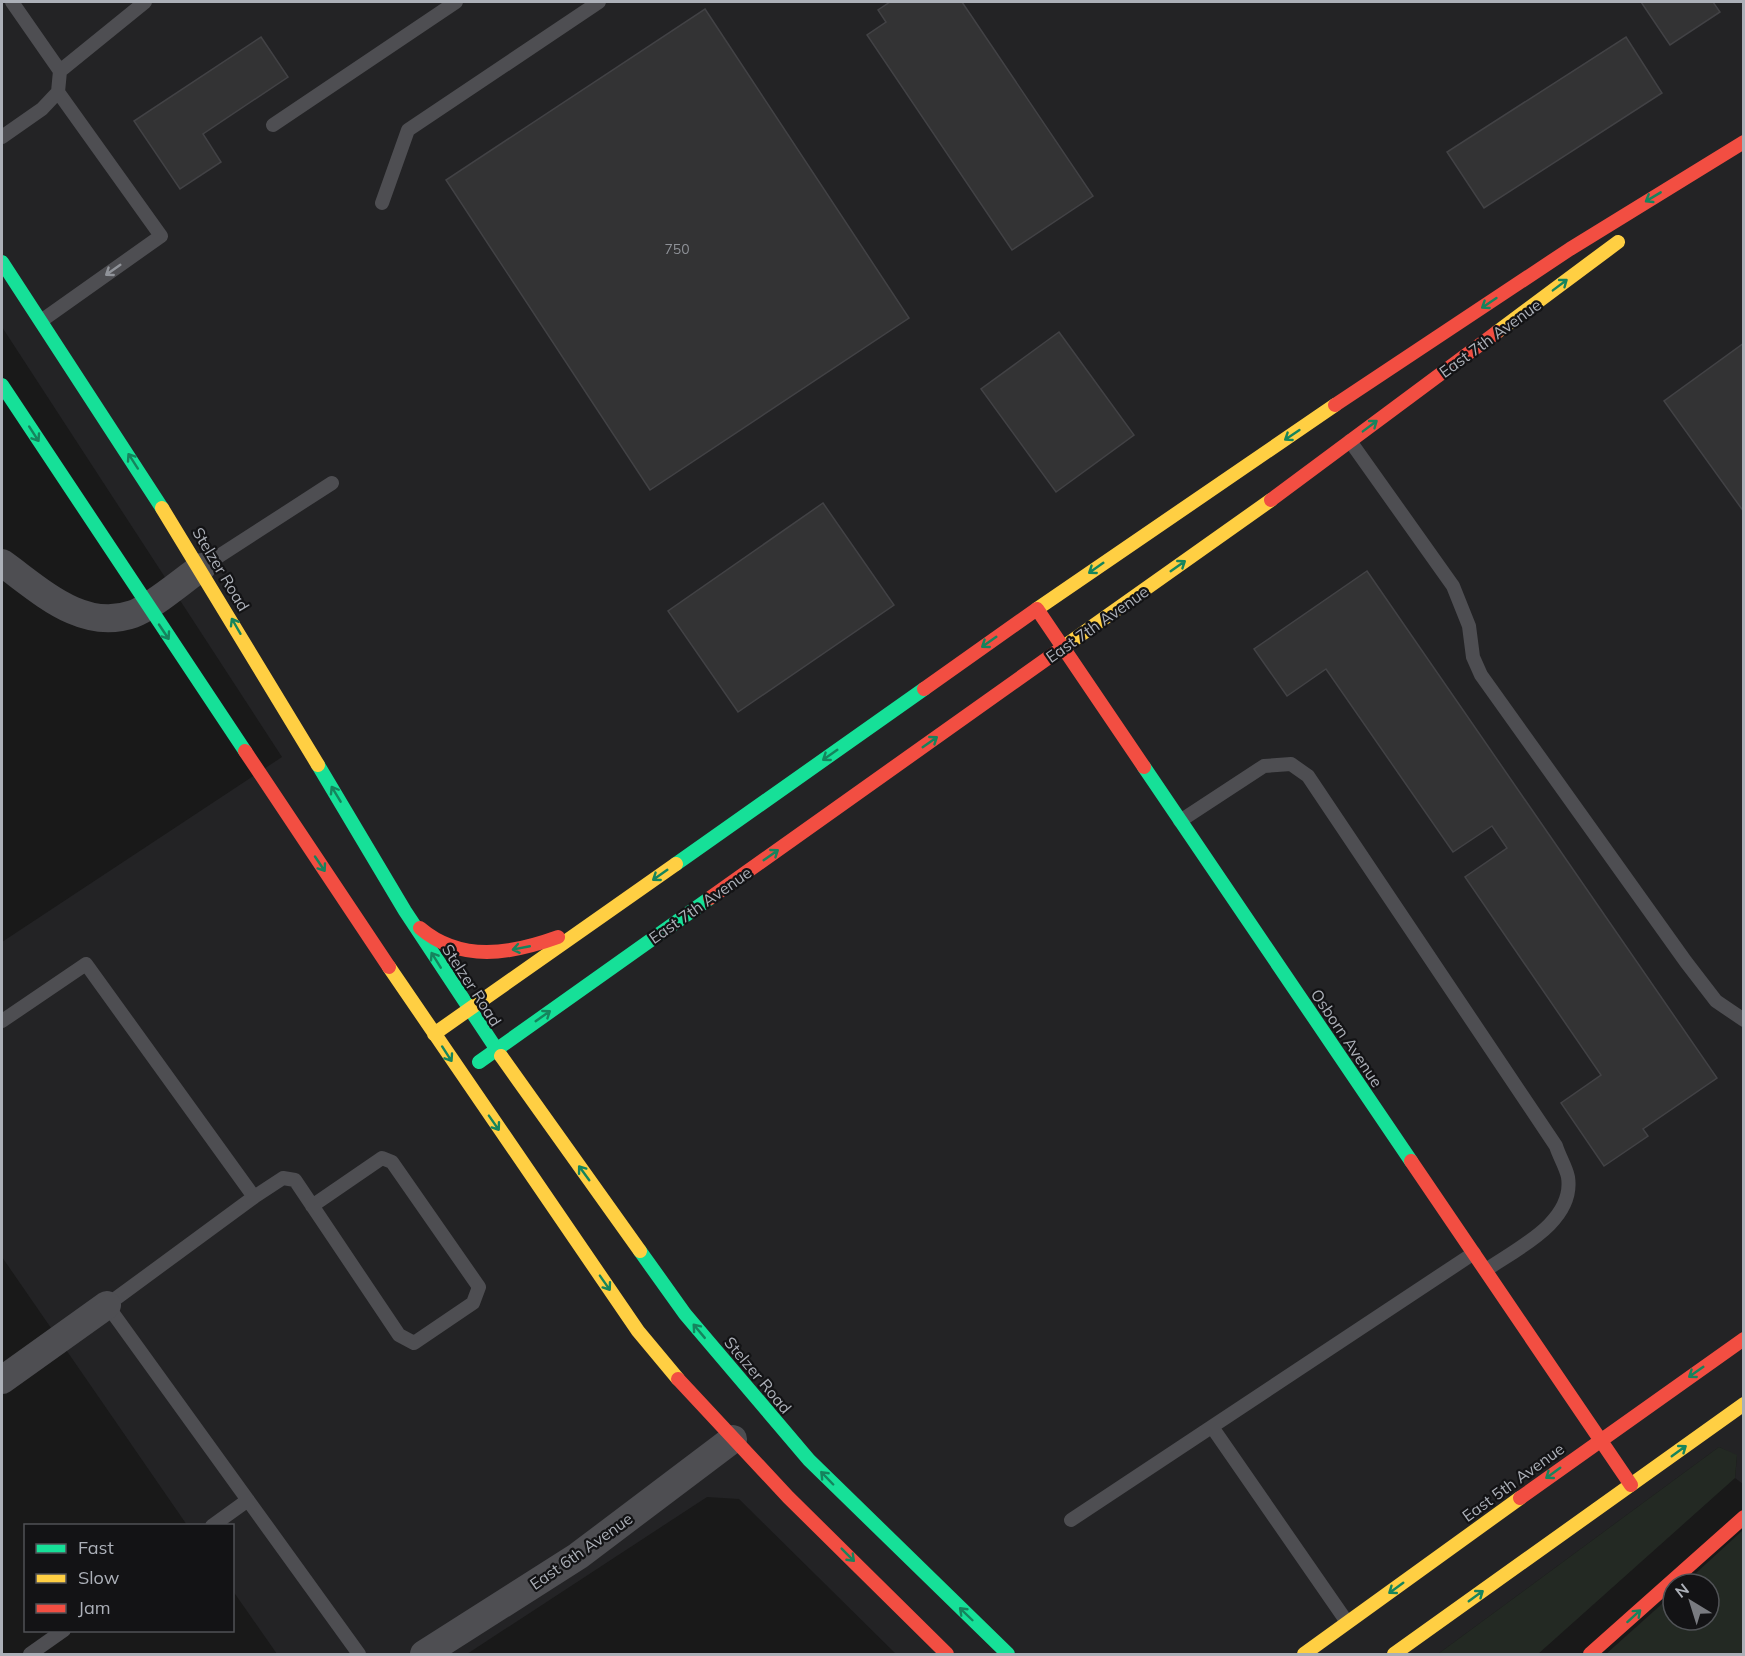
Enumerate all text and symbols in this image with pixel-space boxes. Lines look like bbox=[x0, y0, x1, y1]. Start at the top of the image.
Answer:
one-way arrow bbox=[1645, 192, 1662, 204]
house number: 750 bbox=[664, 240, 690, 258]
one-way arrow bbox=[105, 264, 122, 276]
one-way arrow bbox=[1552, 279, 1568, 291]
street label: East 7th Avenue bbox=[1435, 294, 1545, 382]
one-way arrow bbox=[1481, 297, 1498, 309]
one-way arrow bbox=[1361, 420, 1377, 433]
one-way arrow bbox=[28, 425, 40, 442]
one-way arrow bbox=[1284, 429, 1300, 441]
one-way arrow bbox=[127, 453, 139, 469]
street label: Stelzer Road bbox=[188, 524, 254, 614]
one-way arrow bbox=[1170, 560, 1186, 572]
one-way arrow bbox=[1088, 562, 1104, 574]
street label: East 7th Avenue bbox=[1042, 581, 1152, 667]
one-way arrow bbox=[230, 618, 242, 635]
one-way arrow bbox=[158, 623, 171, 640]
one-way arrow bbox=[981, 636, 997, 648]
one-way arrow bbox=[921, 736, 937, 748]
one-way arrow bbox=[822, 749, 838, 761]
one-way arrow bbox=[329, 786, 341, 803]
one-way arrow bbox=[762, 849, 778, 861]
one-way arrow bbox=[313, 855, 326, 872]
street label: East 7th Avenue bbox=[645, 862, 755, 948]
one-way arrow bbox=[653, 869, 669, 881]
street label: Stelzer Road bbox=[438, 940, 506, 1030]
one-way arrow bbox=[511, 943, 531, 954]
one-way arrow bbox=[430, 952, 443, 969]
street label: Osborn Avenue bbox=[1307, 985, 1387, 1091]
one-way arrow bbox=[534, 1010, 551, 1022]
one-way arrow bbox=[441, 1046, 454, 1063]
one-way arrow bbox=[488, 1114, 500, 1130]
one-way arrow bbox=[578, 1166, 590, 1182]
one-way arrow bbox=[599, 1274, 611, 1291]
one-way arrow bbox=[692, 1323, 705, 1339]
street label: Stelzer Road bbox=[720, 1333, 796, 1417]
one-way arrow bbox=[1688, 1366, 1704, 1378]
street label: East 5th Avenue bbox=[1458, 1438, 1568, 1526]
one-way arrow bbox=[1671, 1444, 1687, 1457]
one-way arrow bbox=[1546, 1467, 1562, 1479]
one-way arrow bbox=[819, 1470, 834, 1485]
street label: East 6th Avenue bbox=[526, 1508, 636, 1594]
legend bbox=[24, 1524, 234, 1632]
text: Fast bbox=[78, 1536, 114, 1559]
one-way arrow bbox=[841, 1548, 856, 1563]
text: Slow bbox=[78, 1566, 120, 1589]
north arrow bbox=[1661, 1572, 1721, 1632]
text: N bbox=[1671, 1579, 1693, 1602]
one-way arrow bbox=[1388, 1582, 1404, 1594]
one-way arrow bbox=[1467, 1590, 1483, 1602]
text: Jam bbox=[78, 1596, 111, 1619]
one-way arrow bbox=[959, 1607, 974, 1621]
one-way arrow bbox=[1626, 1609, 1641, 1623]

